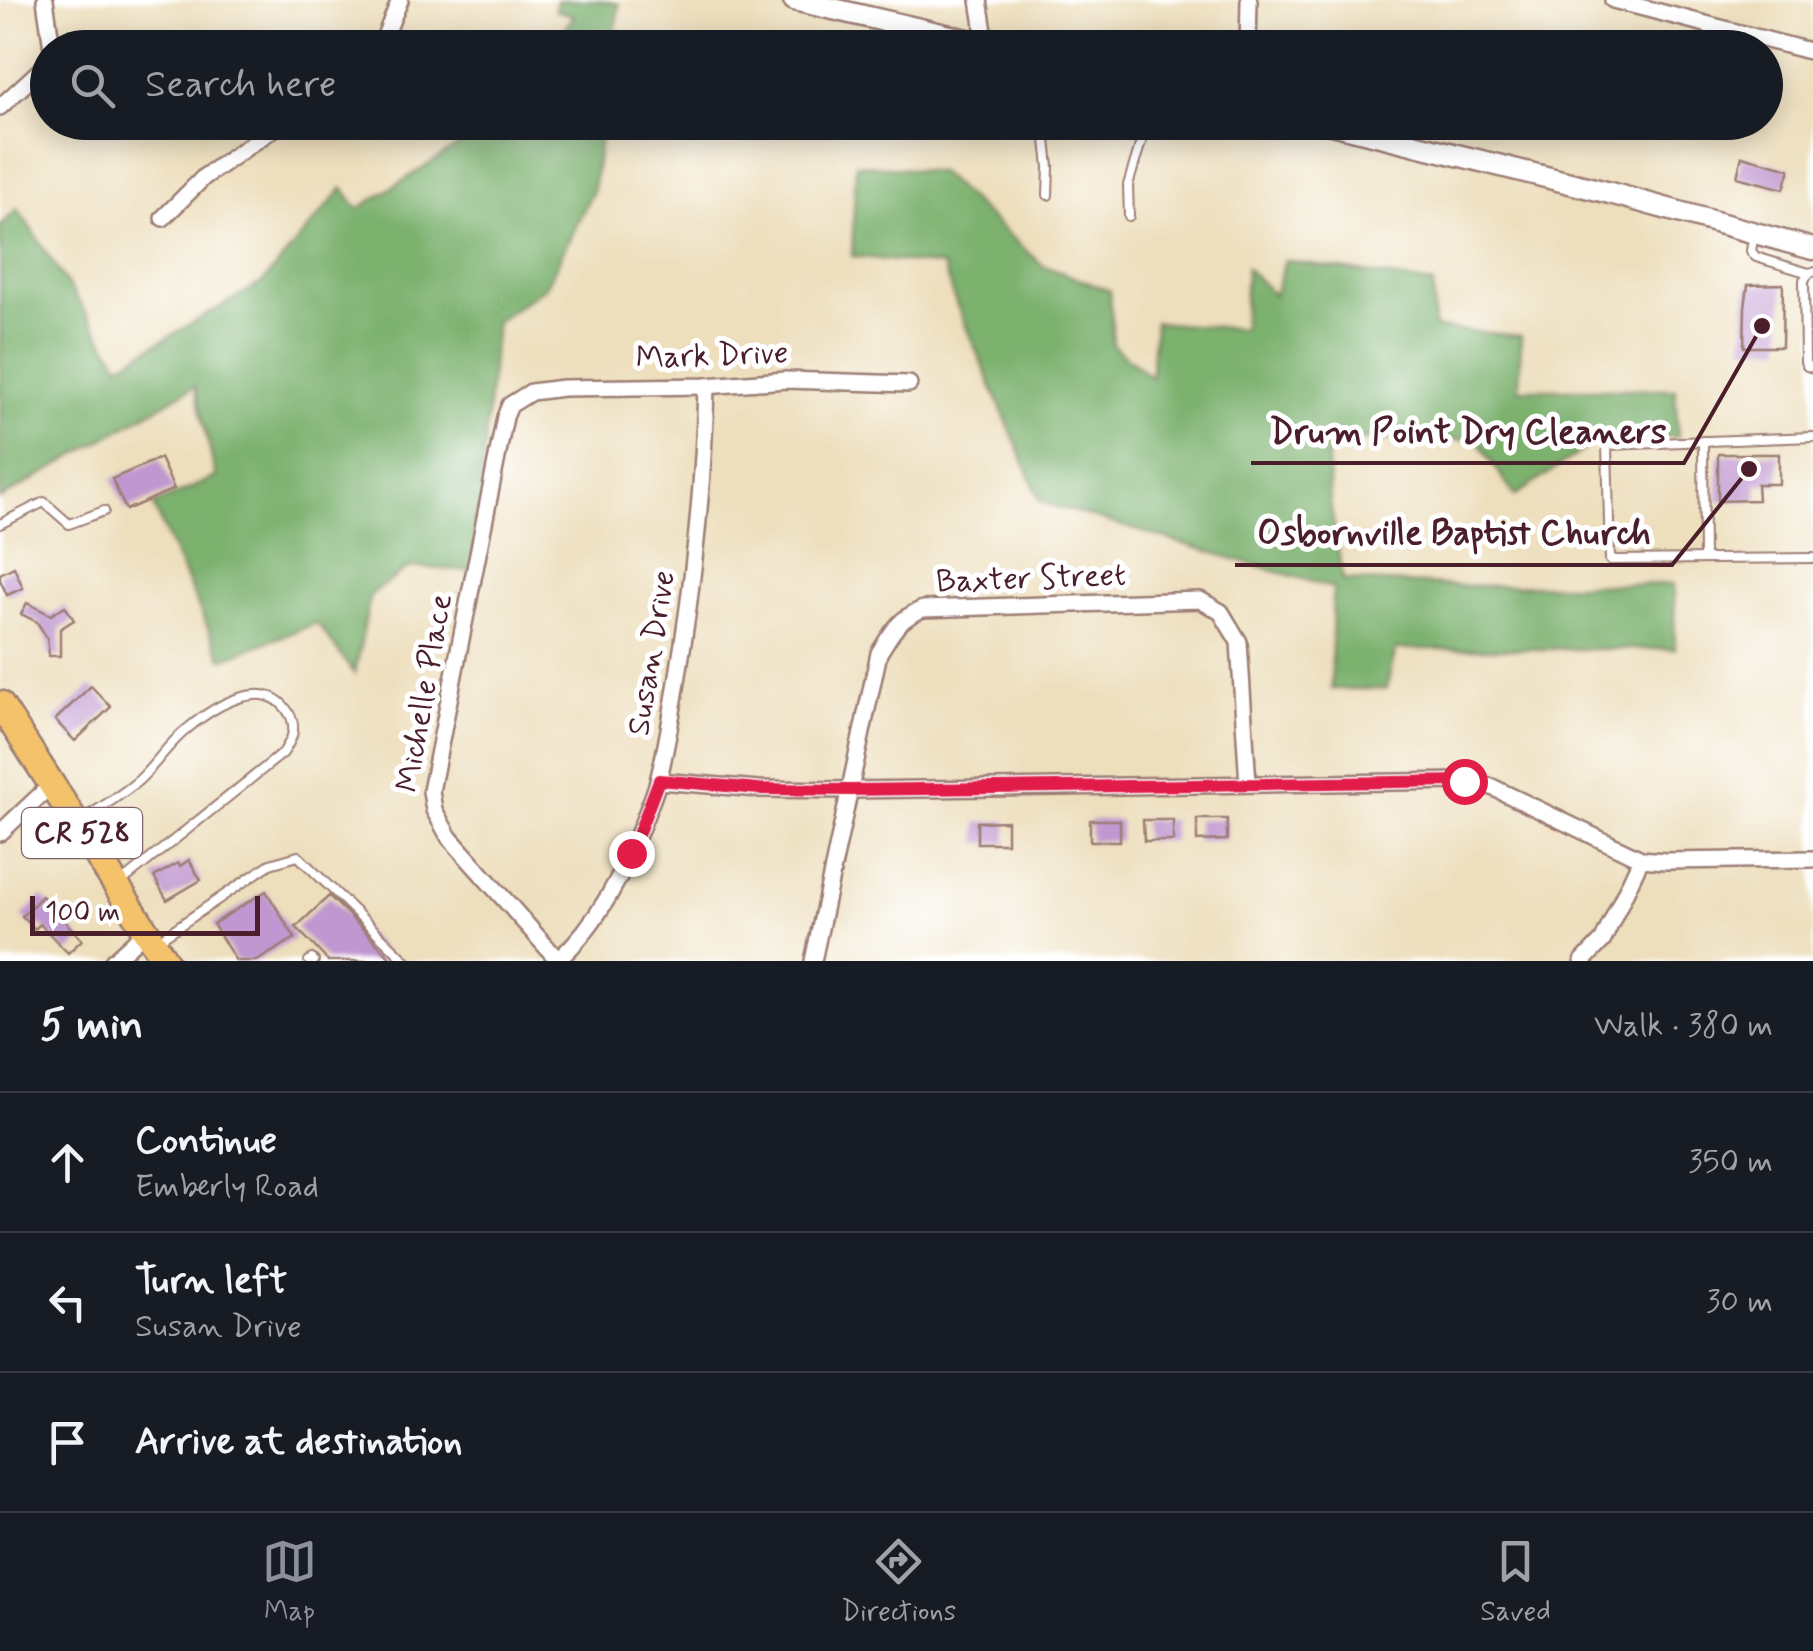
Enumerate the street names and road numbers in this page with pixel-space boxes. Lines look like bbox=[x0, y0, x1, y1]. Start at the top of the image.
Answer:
street label: Mark Drive bbox=[635, 332, 789, 380]
street label: Baxter Street bbox=[935, 555, 1127, 603]
street label: Susan Drive bbox=[618, 567, 686, 739]
street label: Michelle Place bbox=[387, 591, 463, 795]
road number: CR 528 bbox=[22, 808, 142, 858]

